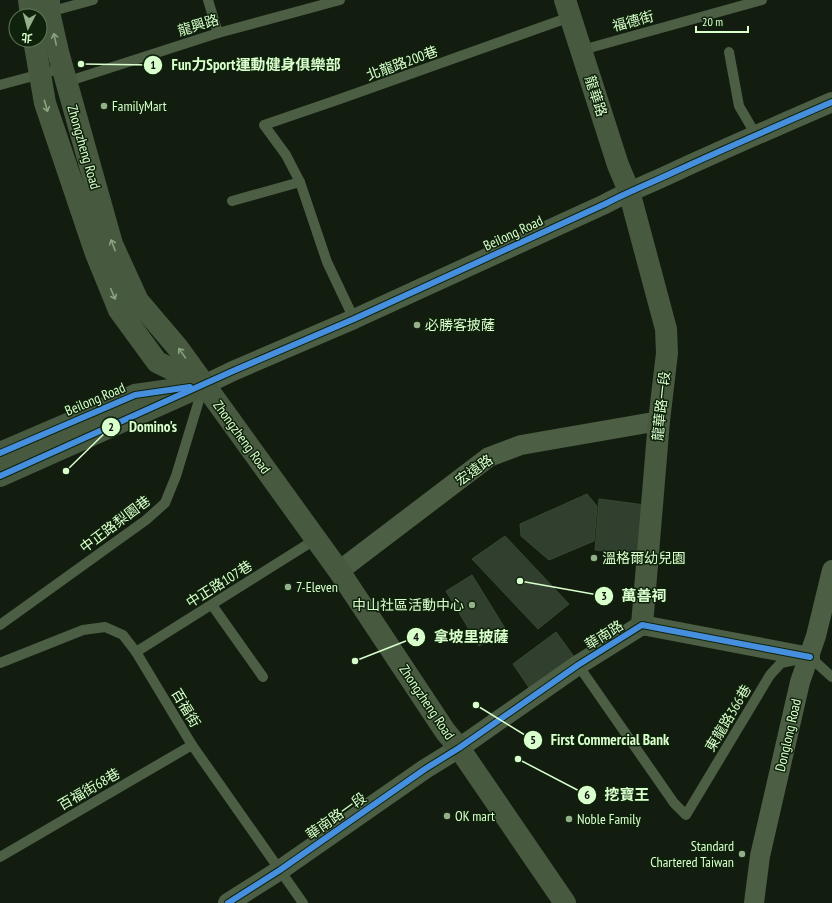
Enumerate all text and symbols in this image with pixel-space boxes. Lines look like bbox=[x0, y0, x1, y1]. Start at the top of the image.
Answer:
street label: 福德街 bbox=[610, 7, 656, 35]
north arrow bbox=[8, 8, 48, 48]
scale bar bbox=[696, 8, 748, 34]
street label: 龍興路 bbox=[175, 10, 221, 40]
text: 20 m bbox=[702, 14, 723, 29]
text: 北 bbox=[21, 30, 33, 45]
one-way arrow bbox=[51, 32, 59, 45]
street label: 北龍路200巷 bbox=[364, 42, 440, 84]
callout: Fun力Sport運動健身俱樂部 bbox=[143, 52, 348, 79]
text: Fun力Sport運動健身俱樂部 bbox=[172, 55, 340, 74]
text: 1 bbox=[150, 57, 156, 72]
street label: 龍華路 bbox=[581, 73, 611, 119]
place label: FamilyMart bbox=[112, 97, 167, 115]
one-way arrow bbox=[43, 99, 50, 112]
marker: FamilyMart bbox=[99, 101, 109, 111]
street label: Zhongzheng Road bbox=[63, 103, 105, 191]
street label: Beilong Road bbox=[480, 211, 546, 255]
one-way arrow bbox=[108, 239, 116, 251]
one-way arrow bbox=[110, 288, 117, 300]
place label: 必勝客披薩 bbox=[425, 316, 495, 334]
marker: 必勝客披薩 bbox=[412, 320, 422, 330]
one-way arrow bbox=[178, 348, 186, 359]
street label: 龍華路一段 bbox=[648, 370, 674, 442]
street label: Beilong Road bbox=[62, 378, 128, 420]
street label: Zhongzheng Road bbox=[209, 397, 275, 477]
callout: Domino's bbox=[101, 413, 186, 440]
text: Domino's bbox=[129, 417, 177, 436]
text: 2 bbox=[108, 419, 114, 434]
street label: 宏遠路 bbox=[452, 451, 496, 489]
street label: 中正路梨園巷 bbox=[76, 492, 154, 556]
place label: 溫格爾幼兒園 bbox=[602, 549, 686, 567]
marker: 溫格爾幼兒園 bbox=[589, 553, 599, 563]
street label: 中正路107巷 bbox=[182, 557, 256, 611]
place label: 7-Eleven bbox=[296, 578, 338, 596]
marker: 7-Eleven bbox=[283, 582, 293, 592]
callout: 萬善祠 bbox=[594, 582, 675, 609]
text: 萬善祠 bbox=[621, 586, 667, 605]
text: 3 bbox=[601, 588, 607, 603]
place label: 中山社區活動中心 bbox=[352, 596, 464, 614]
marker: 中山社區活動中心 bbox=[467, 600, 477, 610]
street label: 華南路 bbox=[581, 616, 627, 654]
callout: 拿坡里披薩 bbox=[406, 623, 517, 650]
text: 拿坡里披薩 bbox=[433, 627, 509, 646]
text: 4 bbox=[413, 629, 419, 644]
street label: Zhongzheng Road bbox=[395, 661, 459, 743]
street label: 東龍路366巷 bbox=[701, 681, 755, 755]
street label: 百福街 bbox=[167, 685, 205, 731]
street label: Donglong Road bbox=[771, 697, 805, 773]
callout: First Commercial Bank bbox=[523, 726, 677, 753]
text: First Commercial Bank bbox=[551, 730, 670, 749]
text: 5 bbox=[530, 732, 536, 747]
street label: 百福街68巷 bbox=[55, 764, 123, 814]
callout: 挖寶王 bbox=[577, 782, 658, 809]
text: 挖寶王 bbox=[604, 785, 650, 804]
text: 6 bbox=[584, 787, 590, 802]
street label: 華南路一段 bbox=[302, 789, 370, 843]
place label: OK mart bbox=[455, 807, 495, 825]
place label: Noble Family bbox=[577, 810, 641, 828]
marker: OK mart bbox=[442, 811, 452, 821]
marker: Noble Family bbox=[564, 814, 574, 824]
place label: Standard Chartered Taiwan bbox=[650, 837, 734, 871]
marker: Standard Chartered Taiwan bbox=[737, 849, 747, 859]

